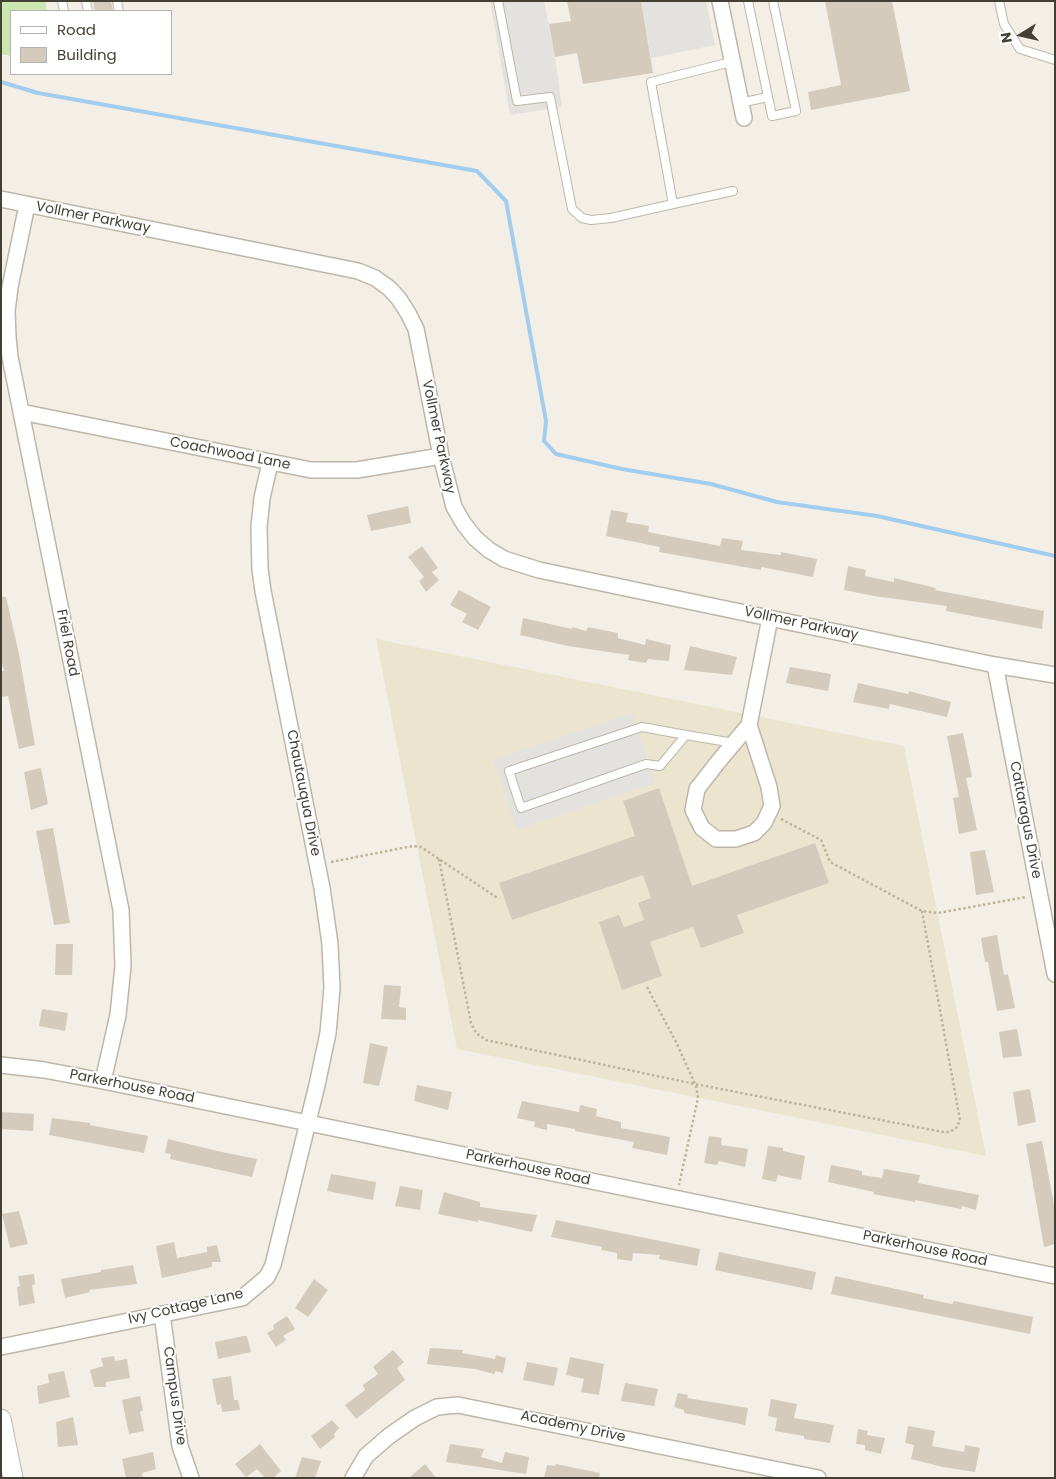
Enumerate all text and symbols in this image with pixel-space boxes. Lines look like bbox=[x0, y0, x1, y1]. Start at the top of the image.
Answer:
legend bbox=[10, 10, 172, 75]
north arrow bbox=[996, 10, 1046, 60]
text: Road bbox=[57, 19, 96, 40]
text: N bbox=[995, 31, 1017, 45]
text: Building bbox=[57, 44, 117, 65]
street label: Vollmer Parkway bbox=[34, 199, 152, 237]
street label: Vollmer Parkway bbox=[418, 378, 458, 496]
street label: Coachwood Lane bbox=[168, 434, 292, 474]
street label: Vollmer Parkway bbox=[742, 604, 860, 644]
street label: Friel Road bbox=[52, 608, 82, 678]
street label: Chautauqua Drive bbox=[283, 728, 323, 858]
street label: Cattaragus Drive bbox=[1005, 760, 1045, 880]
street label: Parkerhouse Road bbox=[68, 1067, 196, 1107]
street label: Parkerhouse Road bbox=[464, 1147, 592, 1189]
street label: Parkerhouse Road bbox=[861, 1228, 989, 1270]
street label: Ivy Cottage Lane bbox=[127, 1286, 245, 1328]
street label: Campus Drive bbox=[159, 1346, 189, 1446]
street label: Academy Drive bbox=[519, 1408, 627, 1446]

